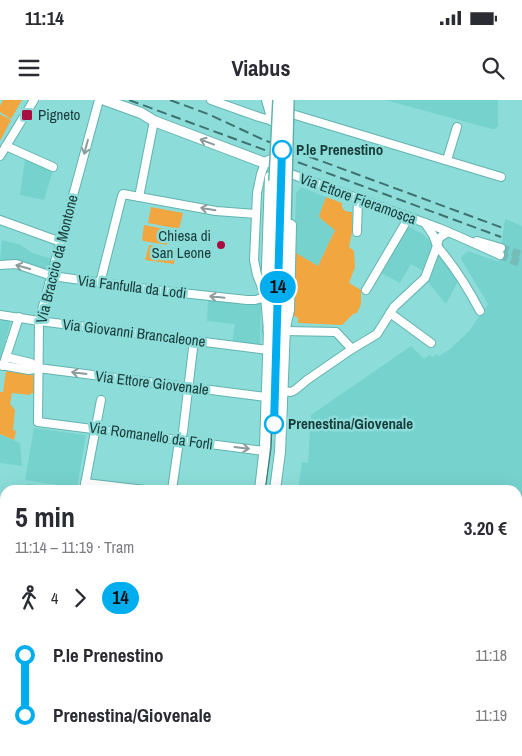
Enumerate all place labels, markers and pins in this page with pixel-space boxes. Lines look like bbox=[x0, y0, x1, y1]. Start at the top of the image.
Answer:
place label: Pigneto bbox=[38, 104, 81, 125]
marker: Pigneto bbox=[20, 108, 34, 122]
place label: P.le Prenestino bbox=[296, 139, 383, 160]
marker: P.le Prenestino bbox=[272, 140, 292, 160]
place label: Chiesa di San Leone bbox=[151, 225, 211, 263]
marker: Chiesa di San Leone bbox=[215, 239, 227, 251]
place label: Prenestina/Giovenale bbox=[288, 413, 413, 434]
marker: Prenestina/Giovenale bbox=[264, 414, 284, 434]

